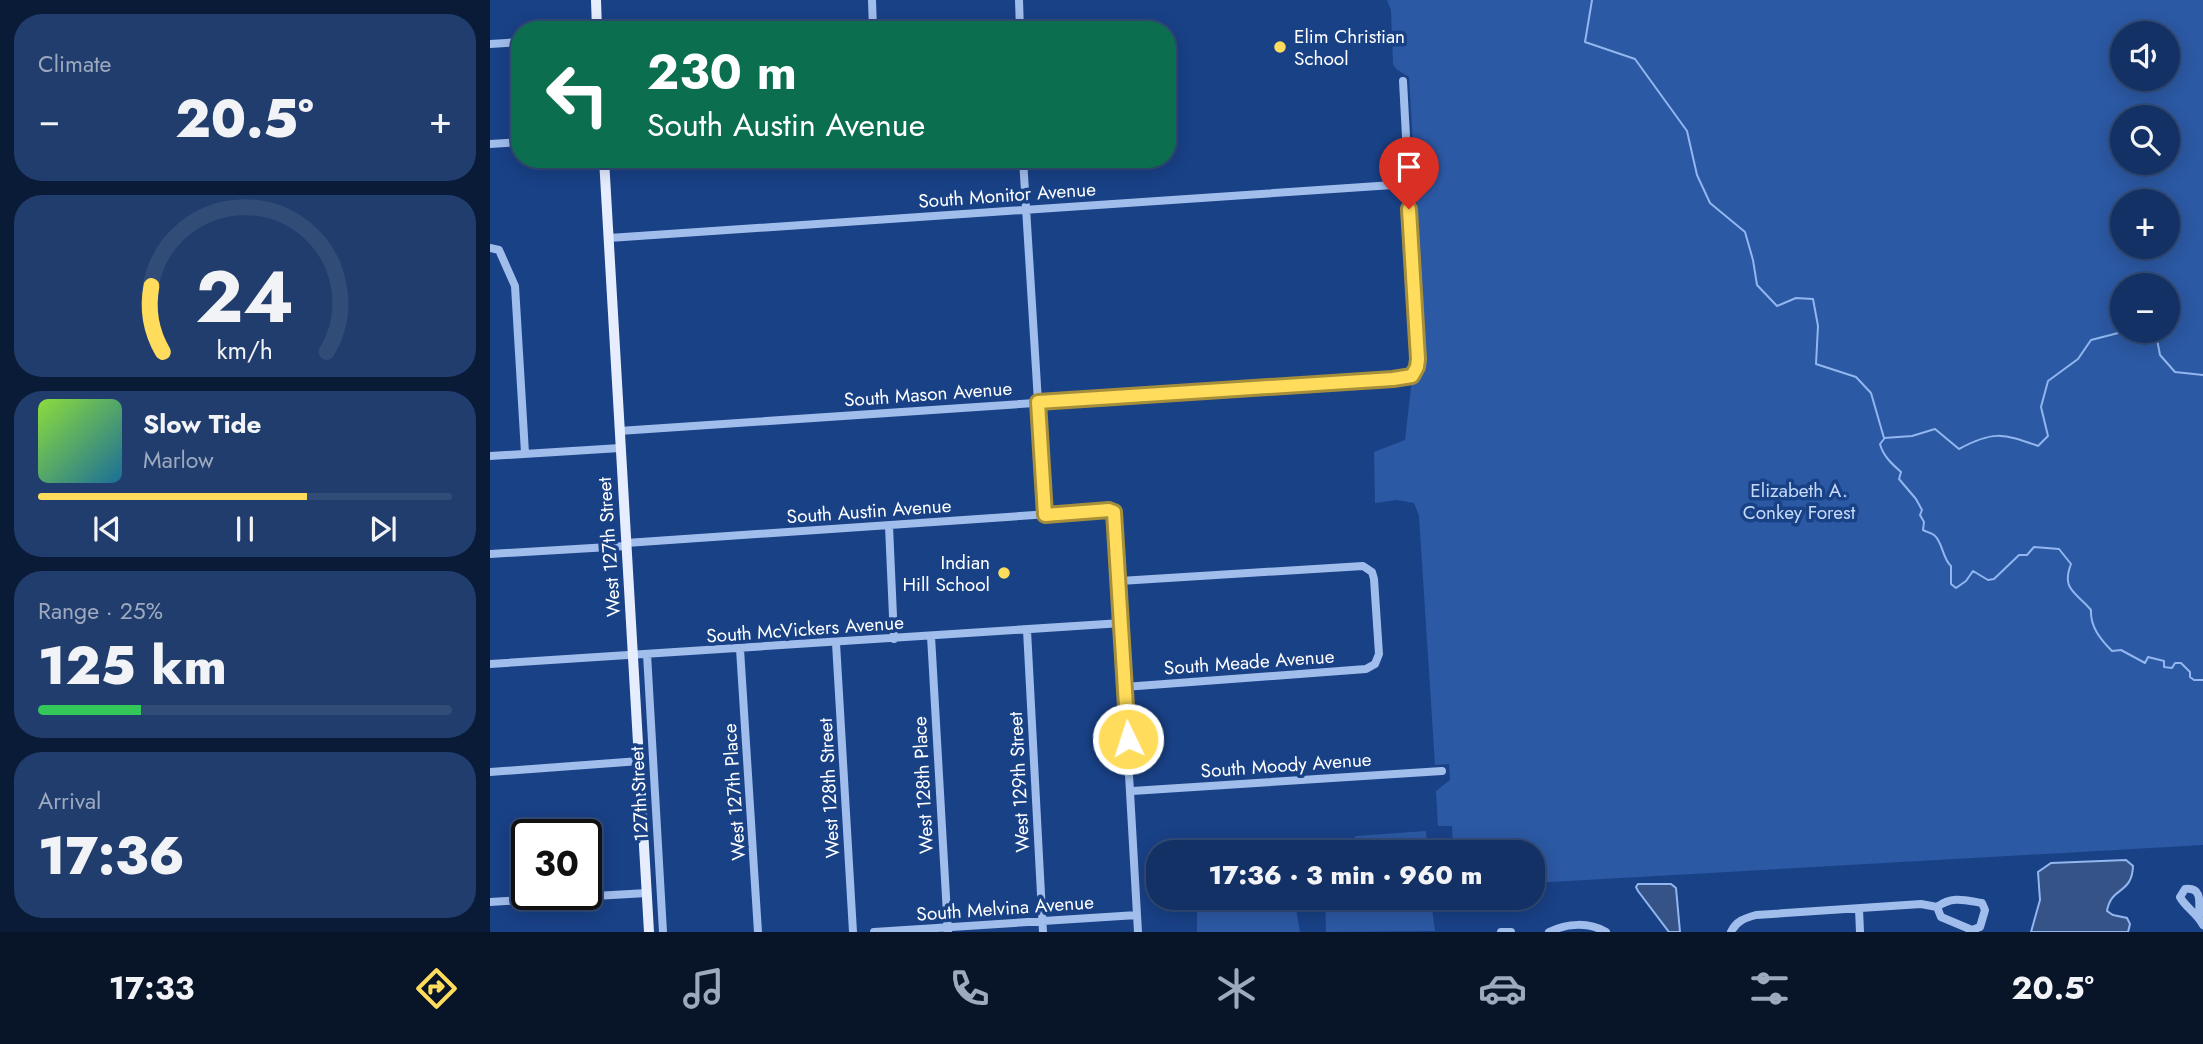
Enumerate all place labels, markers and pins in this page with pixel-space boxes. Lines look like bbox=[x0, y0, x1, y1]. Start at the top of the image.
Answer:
place label: Elim Christian School bbox=[1294, 23, 1405, 72]
marker: Elim Christian School bbox=[1272, 39, 1288, 55]
pin bbox=[1379, 137, 1439, 209]
place label: Indian Hill School bbox=[902, 549, 990, 598]
marker: Indian Hill School bbox=[996, 565, 1012, 581]

